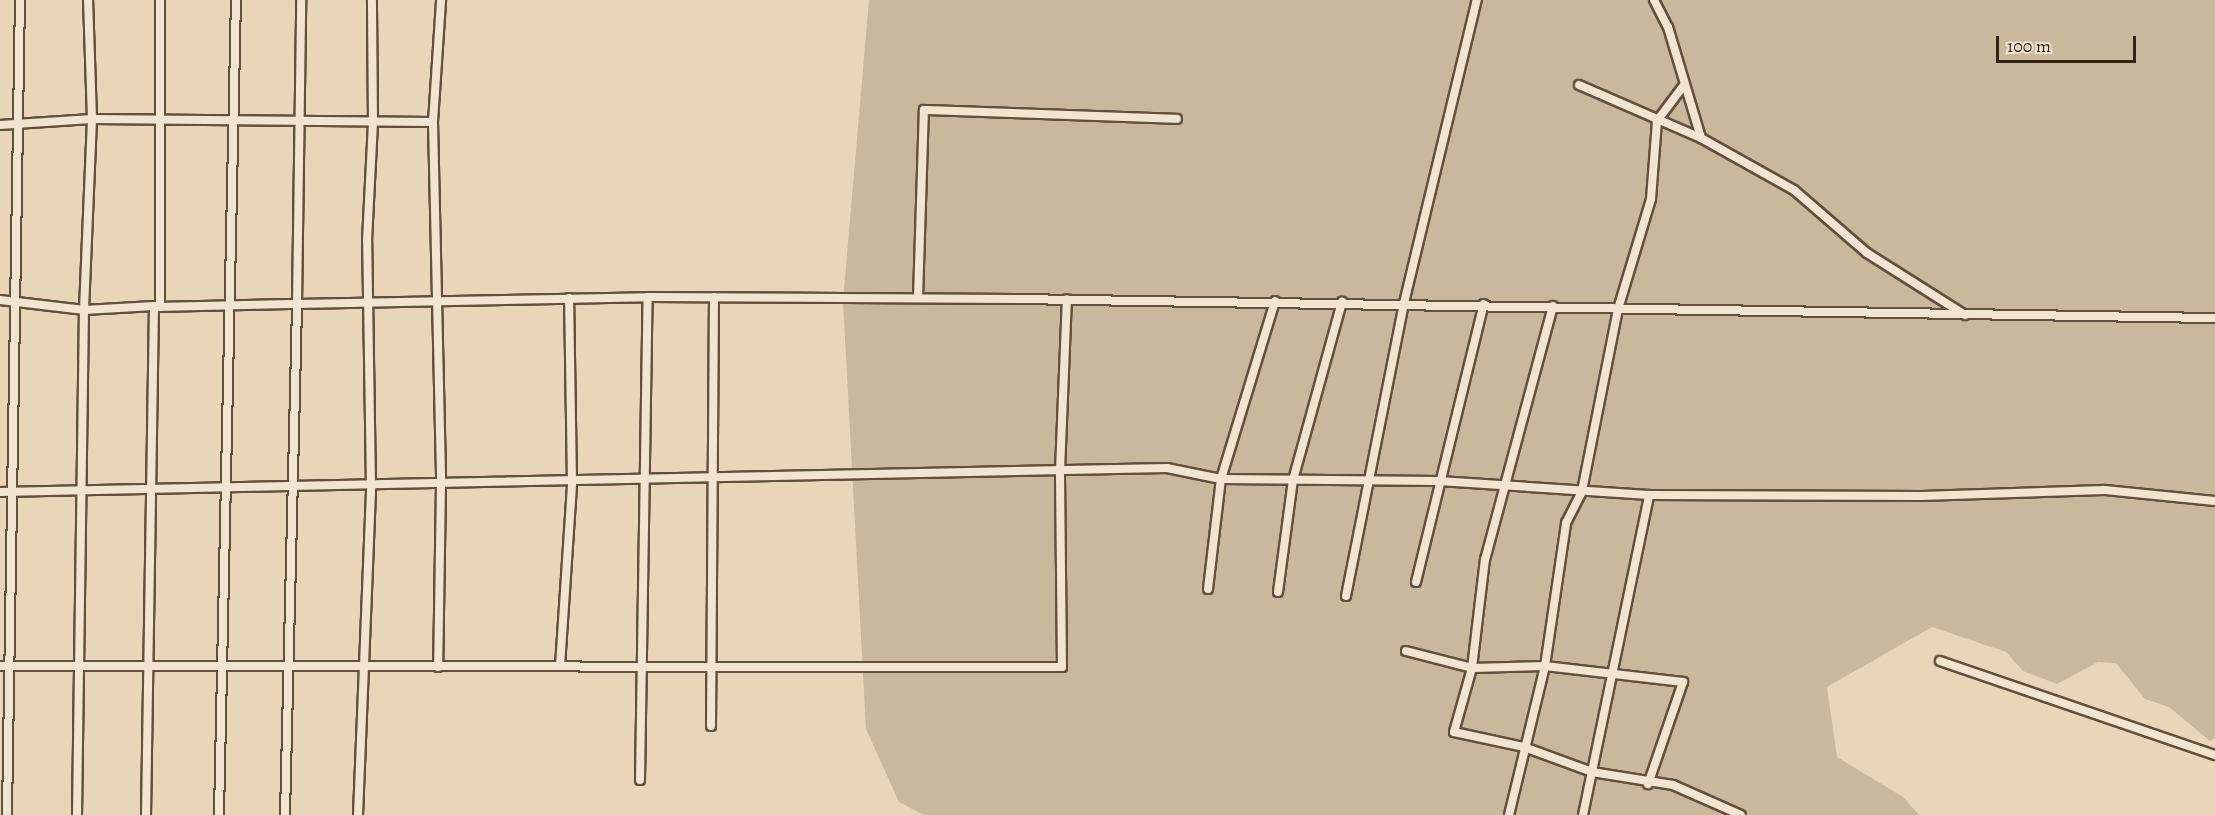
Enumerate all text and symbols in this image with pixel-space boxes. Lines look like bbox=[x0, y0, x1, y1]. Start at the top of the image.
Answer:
scale bar bbox=[1999, 24, 2138, 62]
text: 100 m bbox=[2007, 34, 2051, 58]

